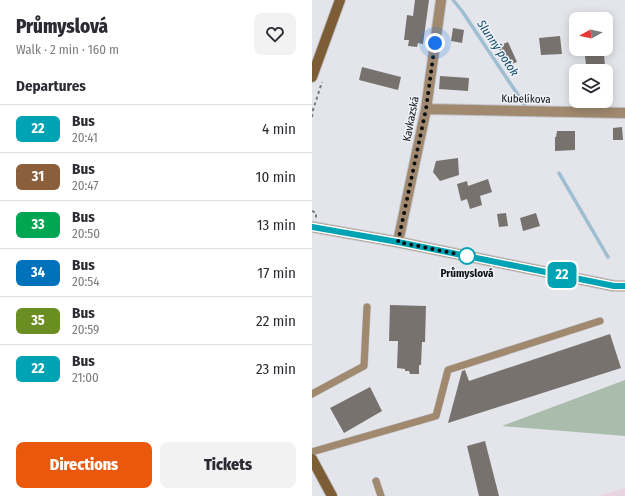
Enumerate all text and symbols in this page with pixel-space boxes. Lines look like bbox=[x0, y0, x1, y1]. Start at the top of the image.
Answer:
north arrow bbox=[569, 12, 613, 56]
map controls bbox=[569, 12, 613, 108]
button: heart bbox=[254, 13, 296, 55]
text: Průmyslová bbox=[16, 15, 108, 38]
water label: Slunný potok bbox=[474, 17, 522, 79]
your location bbox=[425, 33, 445, 53]
text: Walk · 2 min · 160 m bbox=[16, 42, 119, 57]
button: layers bbox=[569, 64, 613, 108]
text: Departures bbox=[16, 77, 86, 95]
street label: Kubelíkova bbox=[501, 92, 551, 106]
street label: Kavkazská bbox=[400, 95, 422, 143]
text: Bus bbox=[72, 112, 95, 130]
text: 22 bbox=[32, 120, 44, 137]
text: 4 min bbox=[262, 120, 296, 138]
text: 20:41 bbox=[72, 130, 98, 145]
text: Bus bbox=[72, 160, 95, 178]
text: 31 bbox=[32, 168, 44, 185]
text: 10 min bbox=[256, 168, 296, 186]
text: 20:47 bbox=[72, 178, 99, 193]
text: Bus bbox=[72, 208, 95, 226]
text: 33 bbox=[31, 216, 45, 233]
text: 13 min bbox=[257, 216, 296, 234]
text: 20:50 bbox=[72, 226, 100, 241]
marker: Průmyslová bbox=[458, 247, 476, 265]
text: Bus bbox=[72, 256, 95, 274]
line badge: 22 bbox=[544, 262, 580, 288]
text: 34 bbox=[31, 264, 45, 281]
text: 17 min bbox=[257, 264, 296, 282]
text: 22 bbox=[556, 266, 568, 283]
place label: Průmyslová bbox=[441, 267, 494, 280]
text: 20:54 bbox=[72, 274, 100, 289]
text: Bus bbox=[72, 304, 95, 322]
text: 35 bbox=[31, 312, 45, 329]
text: 22 min bbox=[256, 312, 296, 330]
text: 20:59 bbox=[72, 322, 99, 337]
text: Bus bbox=[72, 352, 95, 370]
text: 22 bbox=[32, 360, 44, 377]
text: 23 min bbox=[256, 360, 296, 378]
text: 21:00 bbox=[72, 370, 99, 385]
button: Directions bbox=[16, 442, 152, 488]
button: Tickets bbox=[160, 442, 296, 488]

